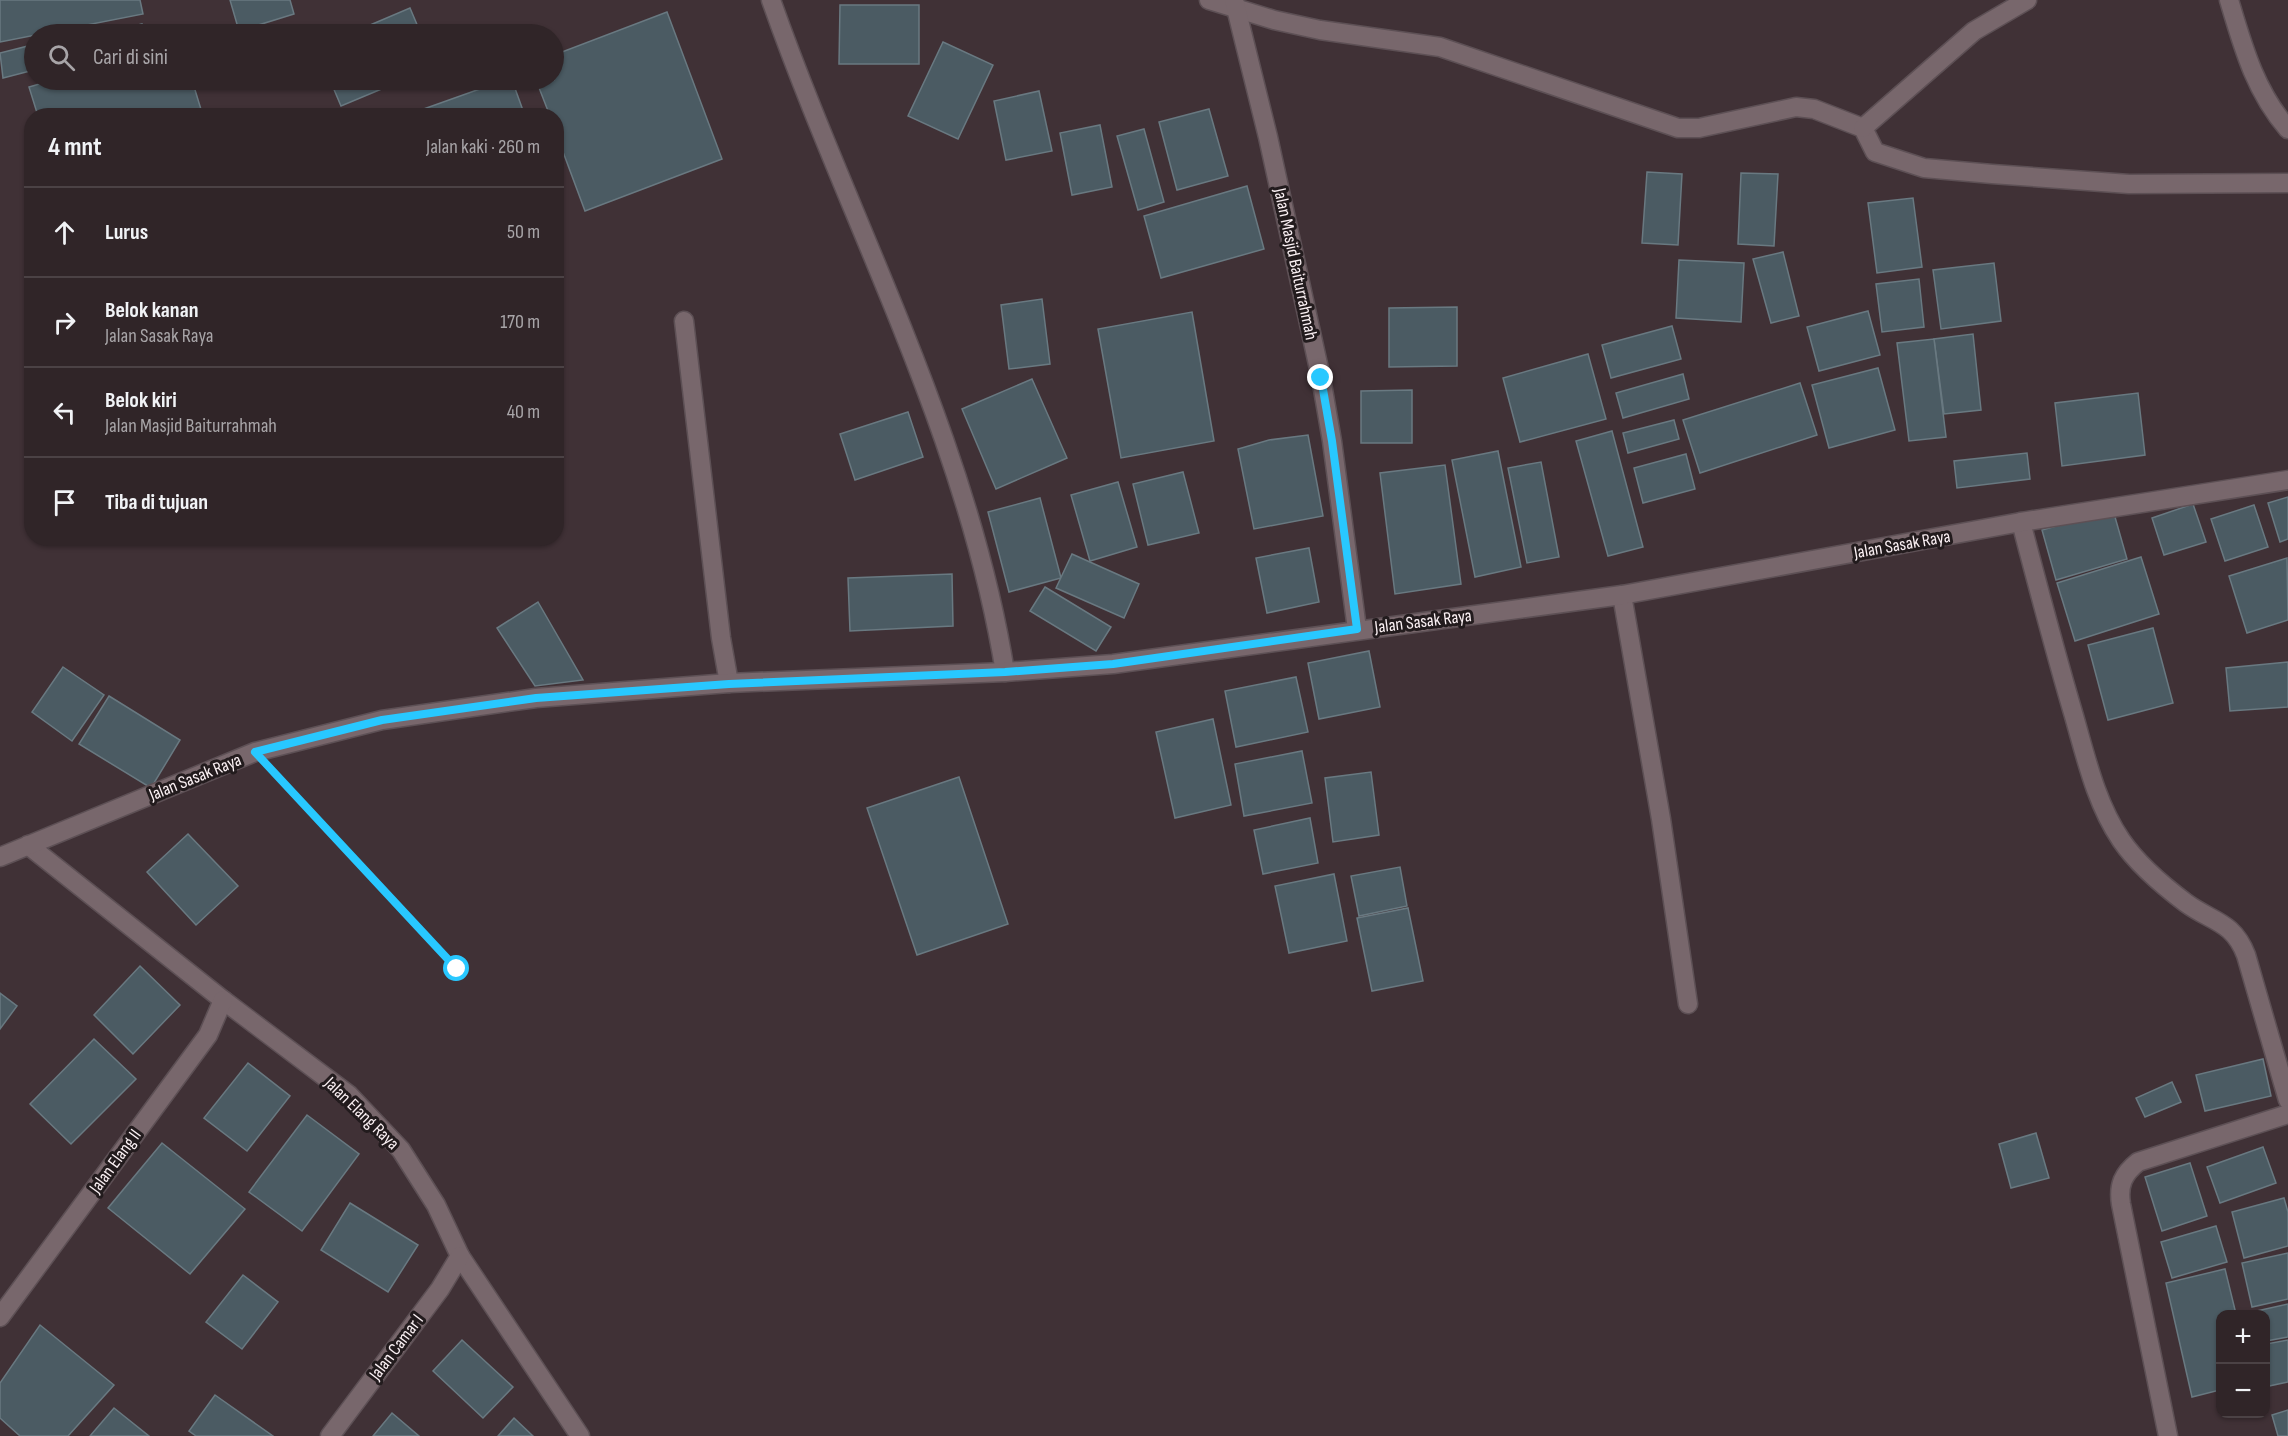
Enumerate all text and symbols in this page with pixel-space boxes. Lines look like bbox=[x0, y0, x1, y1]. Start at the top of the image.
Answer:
search box bbox=[24, 24, 564, 90]
icon: search bbox=[45, 41, 78, 74]
text: Cari di sini bbox=[93, 44, 168, 71]
text: 4 mnt bbox=[48, 132, 102, 163]
text: Jalan kaki · 260 m bbox=[426, 135, 540, 159]
street label: Jalan Masjid Baiturrahmah bbox=[1269, 185, 1322, 342]
icon: ahead bbox=[48, 216, 81, 249]
text: Lurus bbox=[105, 219, 148, 246]
text: 50 m bbox=[507, 220, 540, 244]
text: Belok kanan bbox=[105, 297, 198, 324]
icon: right bbox=[48, 306, 81, 339]
text: 170 m bbox=[500, 310, 540, 334]
text: Jalan Sasak Raya bbox=[105, 324, 214, 348]
route end bbox=[1307, 364, 1333, 390]
text: Belok kiri bbox=[105, 387, 177, 414]
icon: left bbox=[48, 396, 81, 429]
text: 40 m bbox=[507, 400, 540, 424]
text: Jalan Masjid Baiturrahmah bbox=[105, 414, 277, 438]
icon: arrive bbox=[48, 486, 81, 519]
text: Tiba di tujuan bbox=[105, 489, 208, 516]
street label: Jalan Sasak Raya bbox=[1851, 526, 1952, 563]
street label: Jalan Sasak Raya bbox=[1372, 605, 1473, 638]
street label: Jalan Sasak Raya bbox=[145, 749, 244, 806]
route start bbox=[443, 955, 469, 981]
street label: Jalan Elang Raya bbox=[319, 1072, 403, 1154]
street label: Jalan Elang II bbox=[85, 1125, 146, 1198]
street label: Jalan Camar I bbox=[364, 1310, 428, 1385]
map controls bbox=[2216, 1310, 2270, 1418]
button: + bbox=[2216, 1310, 2270, 1364]
button: − bbox=[2216, 1364, 2270, 1418]

